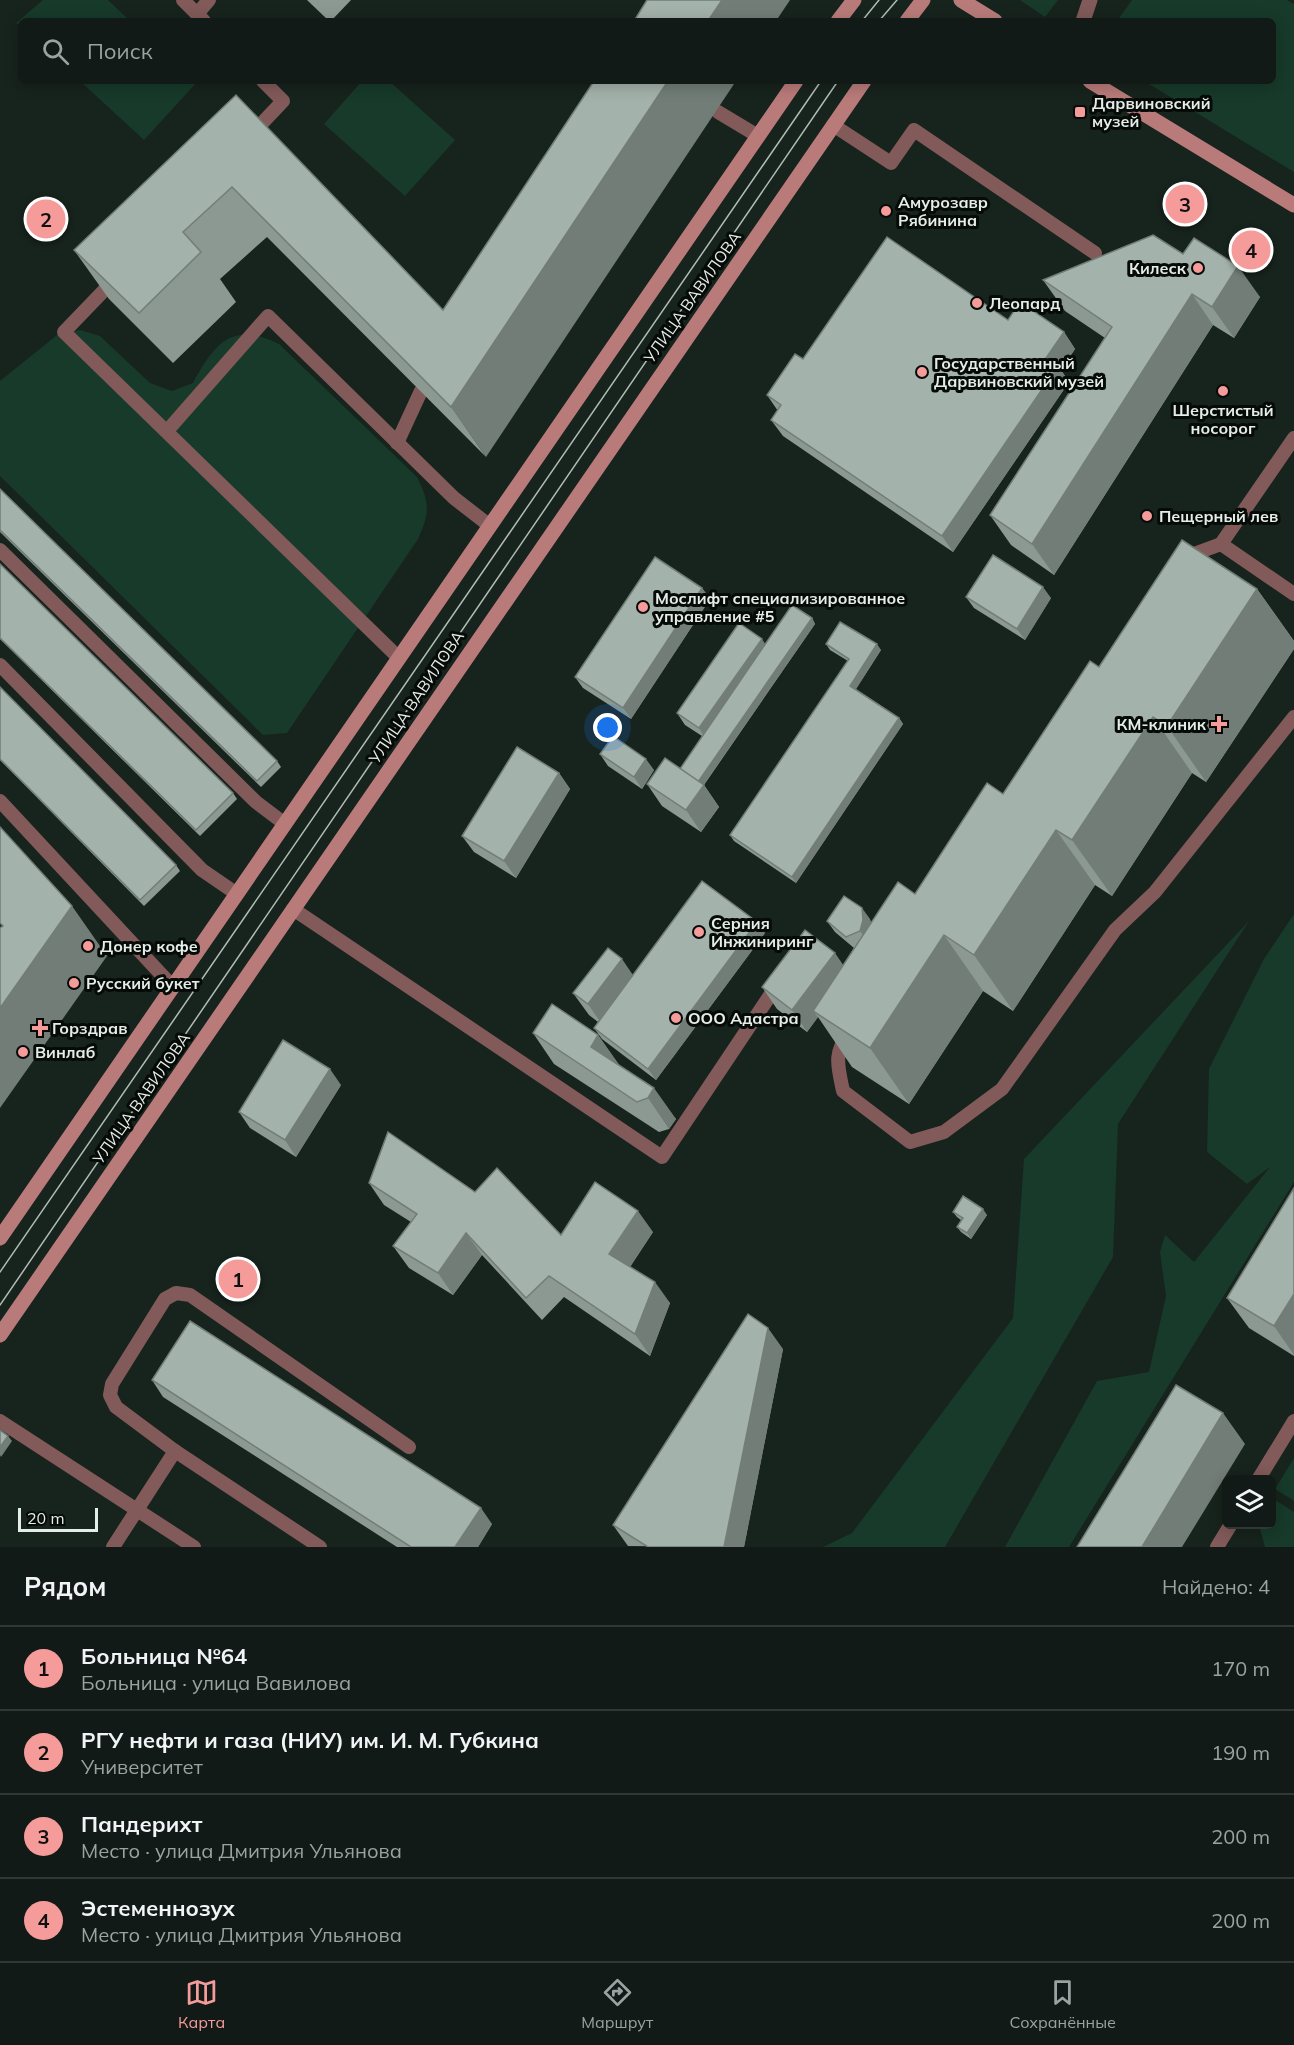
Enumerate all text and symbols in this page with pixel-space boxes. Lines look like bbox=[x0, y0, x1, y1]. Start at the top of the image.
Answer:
search box bbox=[18, 18, 1276, 84]
icon: search bbox=[39, 35, 72, 68]
text: Поиск bbox=[87, 37, 153, 65]
place label: Дарвиновский музей bbox=[1092, 93, 1210, 131]
marker: Дарвиновский музей bbox=[1073, 105, 1087, 119]
pin: 3 bbox=[1166, 182, 1204, 226]
place label: Амурозавр Рябинина bbox=[898, 192, 988, 230]
pin: 2 bbox=[26, 196, 66, 242]
marker: Амурозавр Рябинина bbox=[879, 204, 893, 218]
street label: УЛИЦА ВАВИЛОВА bbox=[639, 227, 745, 367]
pin: 4 bbox=[1232, 228, 1270, 272]
place label: Килеск bbox=[1129, 258, 1187, 278]
marker: Килеск bbox=[1191, 261, 1205, 275]
place label: Леопард bbox=[989, 293, 1060, 313]
marker: Леопард bbox=[970, 296, 984, 310]
place label: Государственный Дарвиновский музей bbox=[934, 353, 1104, 391]
marker: Государственный Дарвиновский музей bbox=[915, 365, 929, 379]
marker: Шерстистый носорог bbox=[1216, 384, 1230, 398]
place label: Шерстистый носорог bbox=[1172, 400, 1274, 438]
place label: Пещерный лев bbox=[1159, 506, 1278, 526]
marker: Пещерный лев bbox=[1140, 509, 1154, 523]
place label: Мослифт специализированное управление #5 bbox=[655, 588, 905, 626]
marker: Мослифт специализированное управление #5 bbox=[636, 600, 650, 614]
street label: УЛИЦА ВАВИЛОВА bbox=[364, 627, 468, 768]
your location bbox=[593, 713, 622, 742]
place label: КМ-клиник bbox=[1116, 714, 1207, 734]
marker: КМ-клиник bbox=[1210, 715, 1228, 733]
place label: Серния Инжиниринг bbox=[711, 913, 814, 951]
marker: Серния Инжиниринг bbox=[692, 925, 706, 939]
place label: Донер кофе bbox=[100, 936, 198, 956]
marker: Донер кофе bbox=[81, 939, 95, 953]
place label: Русский букет bbox=[86, 973, 200, 993]
marker: Русский букет bbox=[67, 976, 81, 990]
place label: ООО Адастра bbox=[688, 1008, 799, 1028]
marker: ООО Адастра bbox=[669, 1011, 683, 1025]
place label: Горздрав bbox=[52, 1018, 127, 1038]
marker: Горздрав bbox=[33, 1021, 47, 1035]
street label: УЛИЦА ВАВИЛОВА bbox=[88, 1028, 194, 1168]
place label: Винлаб bbox=[35, 1042, 95, 1062]
marker: Винлаб bbox=[16, 1045, 30, 1059]
pin: 1 bbox=[218, 1256, 258, 1302]
map controls bbox=[1222, 1475, 1276, 1529]
button: layers bbox=[1222, 1475, 1276, 1529]
scale bar bbox=[18, 1505, 98, 1532]
text: 20 m bbox=[27, 1508, 64, 1528]
text: Рядом bbox=[24, 1570, 107, 1603]
text: Найдено: 4 bbox=[1162, 1574, 1270, 1599]
text: Больница №64 bbox=[81, 1642, 247, 1670]
text: 1 bbox=[38, 1656, 50, 1681]
text: 170 m bbox=[1211, 1656, 1270, 1681]
text: Больница · улица Вавилова bbox=[81, 1670, 351, 1695]
text: РГУ нефти и газа (НИУ) им. И. М. Губкина bbox=[81, 1726, 539, 1754]
text: 2 bbox=[38, 1740, 50, 1765]
text: 190 m bbox=[1211, 1740, 1270, 1765]
text: Университет bbox=[81, 1754, 203, 1779]
text: Пандерихт bbox=[81, 1810, 202, 1838]
text: 3 bbox=[38, 1824, 50, 1849]
text: 200 m bbox=[1211, 1824, 1270, 1849]
text: Место · улица Дмитрия Ульянова bbox=[81, 1838, 402, 1863]
text: Эстеменнозух bbox=[81, 1894, 235, 1922]
text: 4 bbox=[38, 1908, 50, 1933]
text: 200 m bbox=[1211, 1908, 1270, 1933]
text: Место · улица Дмитрия Ульянова bbox=[81, 1922, 402, 1947]
tab: Карта bbox=[178, 1976, 225, 2032]
tab: Маршрут bbox=[581, 1976, 653, 2032]
tab: Сохранённые bbox=[1009, 1976, 1116, 2032]

